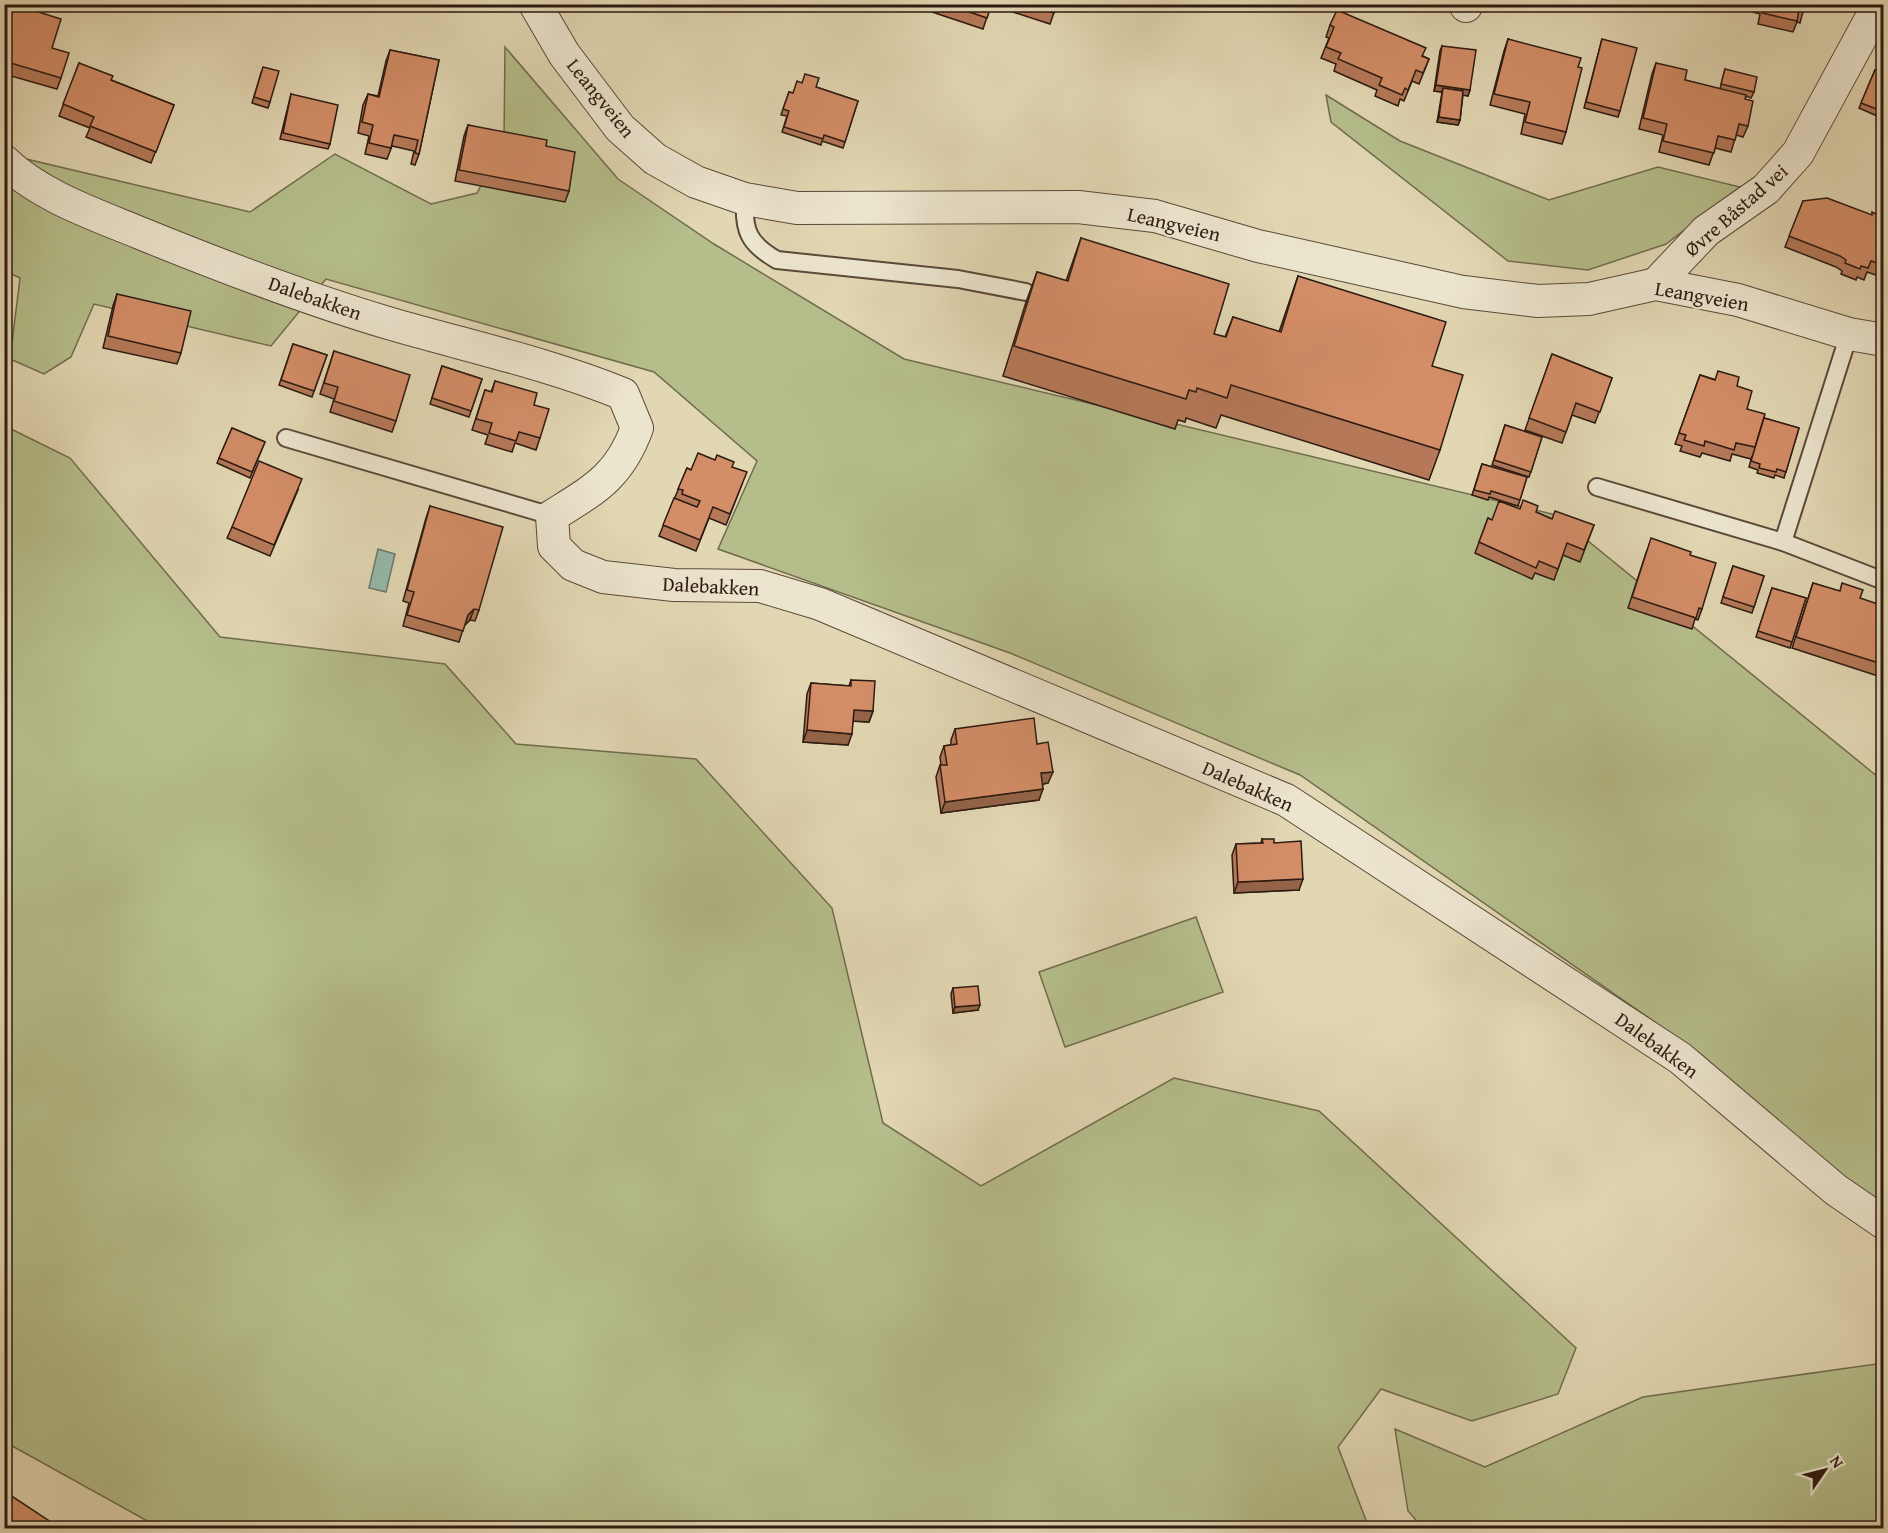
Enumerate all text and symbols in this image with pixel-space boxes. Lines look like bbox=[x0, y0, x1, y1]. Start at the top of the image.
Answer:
street label: Leangveien bbox=[560, 52, 643, 144]
street label: Øvre Båstad vei bbox=[1678, 156, 1794, 263]
street label: Leangveien bbox=[1125, 199, 1224, 248]
street label: Dalebakken bbox=[265, 268, 366, 327]
street label: Leangveien bbox=[1653, 273, 1751, 318]
street label: Dalebakken bbox=[662, 568, 760, 603]
street label: Dalebakken bbox=[1198, 753, 1298, 819]
street label: Dalebakken bbox=[1610, 1004, 1705, 1085]
north arrow bbox=[1795, 1440, 1855, 1500]
text: N bbox=[1824, 1450, 1850, 1473]

